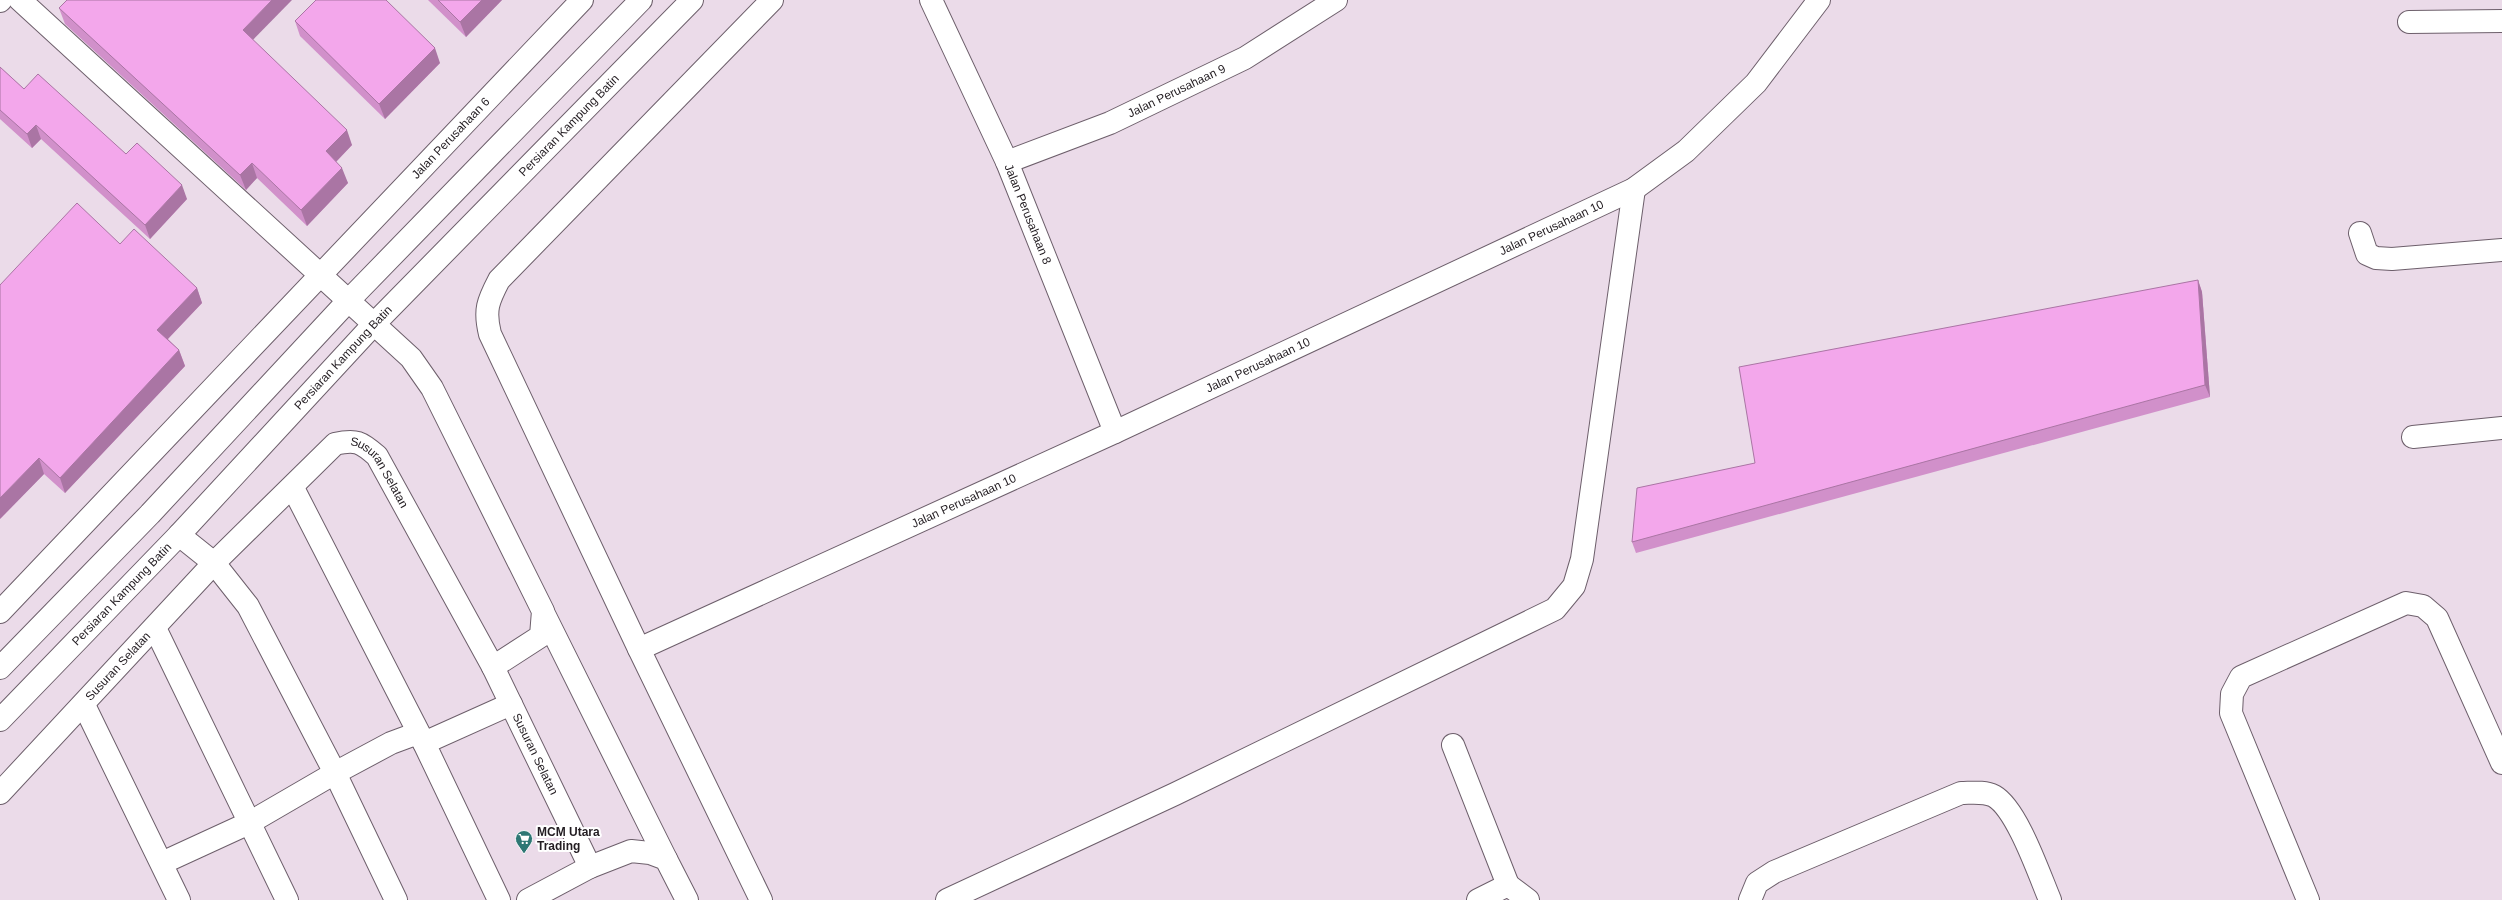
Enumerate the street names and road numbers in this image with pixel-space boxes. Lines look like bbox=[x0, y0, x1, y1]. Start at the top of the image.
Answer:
street label: Jalan Perusahaan 9 bbox=[1125, 61, 1228, 120]
street label: Persiaran Kampung Batin bbox=[516, 72, 622, 179]
street label: Jalan Perusahaan 6 bbox=[409, 94, 493, 182]
street label: Jalan Perusahaan 8 bbox=[1001, 162, 1054, 267]
street label: Jalan Perusahaan 10 bbox=[1497, 197, 1606, 258]
street label: Persiaran Kampung Batin bbox=[291, 303, 395, 413]
street label: Jalan Perusahaan 10 bbox=[1204, 334, 1313, 395]
street label: Susuran Selatan bbox=[349, 435, 411, 510]
street label: Jalan Perusahaan 10 bbox=[909, 471, 1019, 531]
street label: Persiaran Kampung Batin bbox=[69, 540, 174, 648]
street label: Susuran Selatan bbox=[82, 629, 153, 704]
street label: Susuran Selatan bbox=[510, 711, 561, 797]

